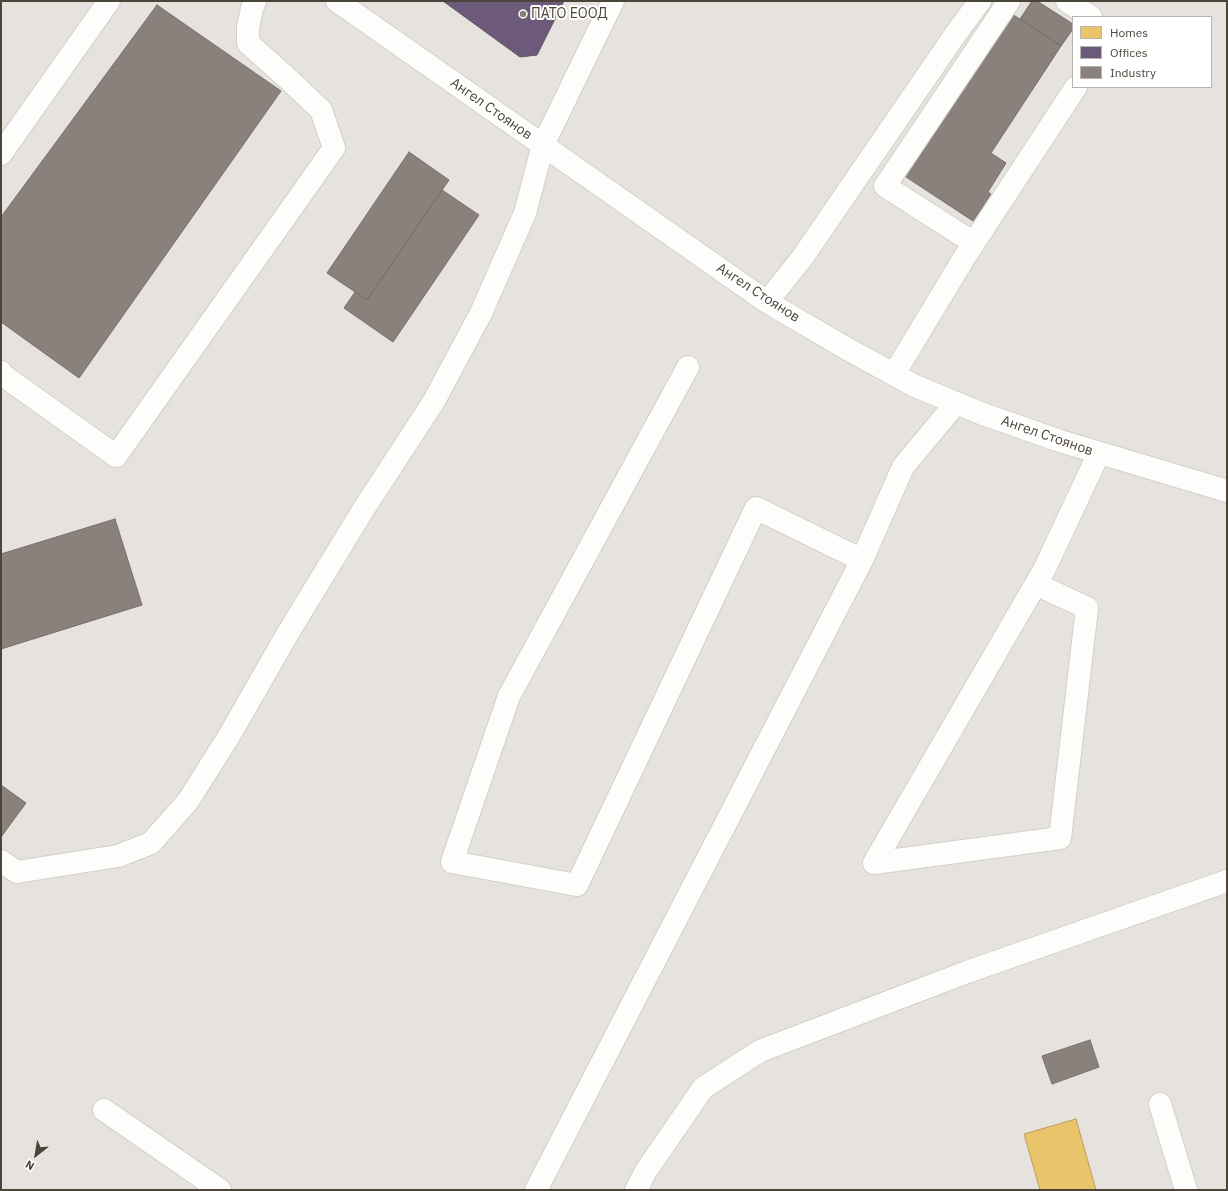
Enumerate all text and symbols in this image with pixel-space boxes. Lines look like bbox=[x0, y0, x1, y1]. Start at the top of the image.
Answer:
place label: ПАТО ЕООД bbox=[531, 6, 608, 22]
marker: ПАТО ЕООД bbox=[518, 9, 528, 19]
legend bbox=[1072, 16, 1212, 88]
text: Homes bbox=[1110, 25, 1148, 40]
text: Offices bbox=[1110, 45, 1148, 60]
text: Industry bbox=[1110, 65, 1156, 80]
street label: Ангел Стоянов bbox=[447, 75, 535, 143]
street label: Ангел Стоянов bbox=[713, 260, 803, 326]
street label: Ангел Стоянов bbox=[999, 412, 1095, 460]
north arrow bbox=[16, 1135, 56, 1175]
text: N bbox=[23, 1157, 37, 1173]

